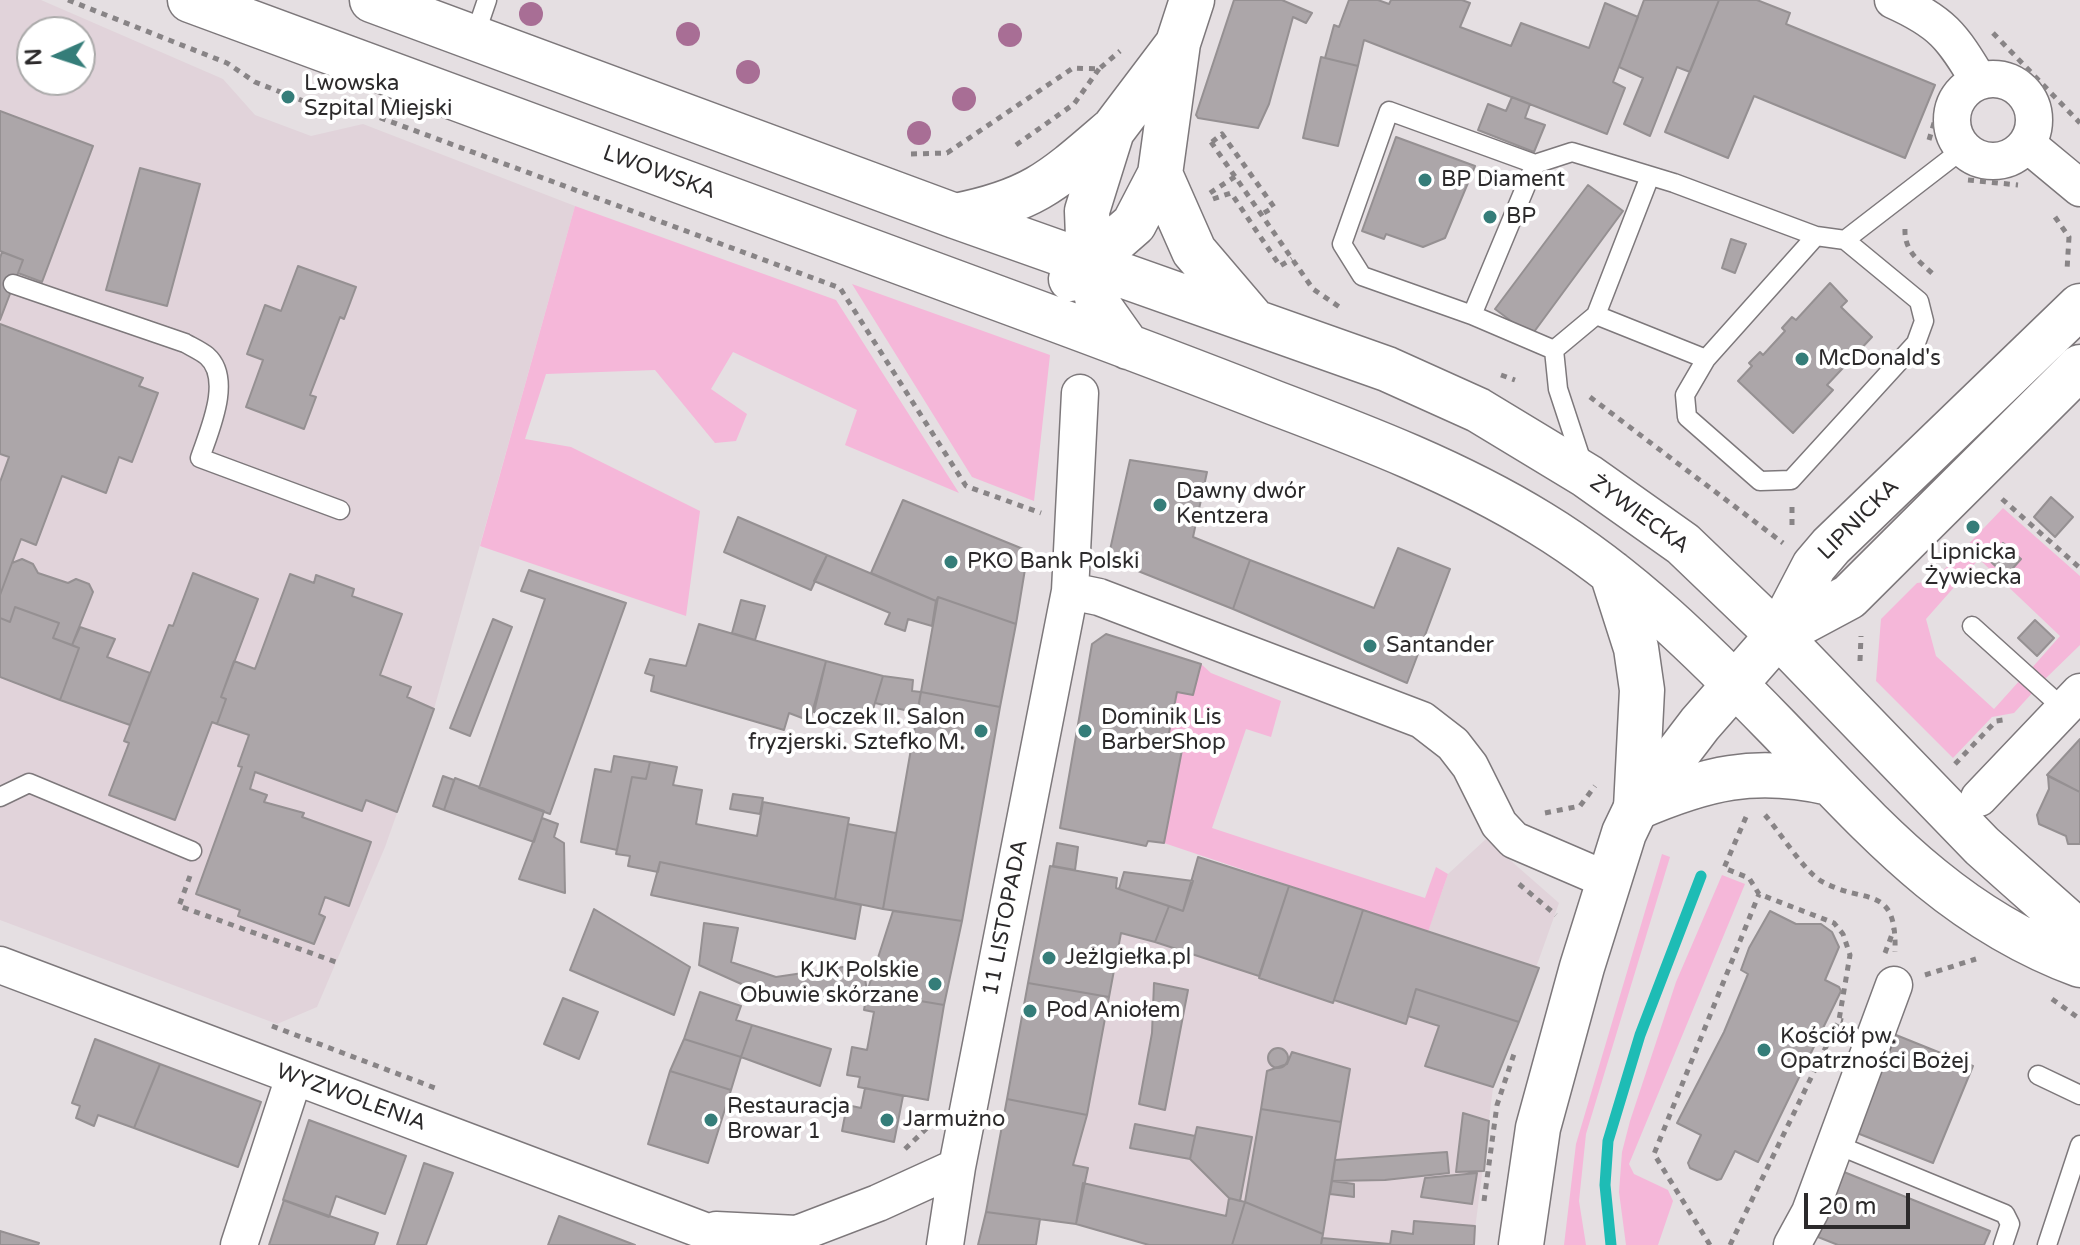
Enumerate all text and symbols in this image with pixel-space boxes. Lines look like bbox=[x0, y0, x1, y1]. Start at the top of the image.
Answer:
north arrow bbox=[16, 16, 96, 96]
text: N bbox=[21, 48, 47, 67]
place label: Lwowska Szpital Miejski bbox=[304, 71, 452, 122]
marker: Lwowska Szpital Miejski bbox=[279, 88, 297, 106]
street label: LWOWSKA bbox=[599, 140, 719, 206]
place label: BP Diament bbox=[1441, 167, 1565, 193]
marker: BP Diament bbox=[1416, 171, 1434, 189]
place label: BP bbox=[1506, 204, 1536, 230]
marker: BP bbox=[1481, 208, 1499, 226]
place label: McDonald's bbox=[1818, 346, 1941, 372]
marker: McDonald's bbox=[1793, 350, 1811, 368]
street label: ŻYWIECKA bbox=[1584, 470, 1694, 560]
street label: LIPNICKA bbox=[1813, 474, 1905, 566]
place label: Dawny dwór Kentzera bbox=[1176, 479, 1306, 530]
marker: Dawny dwór Kentzera bbox=[1151, 496, 1169, 514]
marker: Lipnicka Żywiecka bbox=[1964, 518, 1982, 536]
place label: Lipnicka Żywiecka bbox=[1924, 540, 2022, 592]
place label: PKO Bank Polski bbox=[967, 549, 1140, 575]
marker: PKO Bank Polski bbox=[942, 553, 960, 571]
place label: Santander bbox=[1386, 633, 1494, 659]
marker: Santander bbox=[1361, 637, 1379, 655]
place label: Loczek II. Salon fryzjerski. Sztefko M. bbox=[748, 705, 965, 756]
place label: Dominik Lis BarberShop bbox=[1101, 705, 1226, 756]
marker: Loczek II. Salon fryzjerski. Sztefko M. bbox=[972, 722, 990, 740]
marker: Dominik Lis BarberShop bbox=[1076, 722, 1094, 740]
street label: 11 LISTOPADA bbox=[978, 838, 1034, 998]
place label: JeżIgiełka.pl bbox=[1065, 945, 1191, 971]
marker: JeżIgiełka.pl bbox=[1040, 949, 1058, 967]
place label: KJK Polskie Obuwie skórzane bbox=[740, 958, 919, 1010]
marker: KJK Polskie Obuwie skórzane bbox=[926, 975, 944, 993]
place label: Pod Aniołem bbox=[1046, 998, 1180, 1024]
marker: Pod Aniołem bbox=[1021, 1002, 1039, 1020]
place label: Kościół pw. Opatrzności Bożej bbox=[1780, 1024, 1969, 1076]
marker: Kościół pw. Opatrzności Bożej bbox=[1755, 1041, 1773, 1059]
street label: WYZWOLENIA bbox=[272, 1059, 430, 1137]
place label: Restauracja Browar 1 bbox=[727, 1094, 850, 1146]
place label: Jarmużno bbox=[903, 1107, 1005, 1133]
marker: Restauracja Browar 1 bbox=[702, 1111, 720, 1129]
marker: Jarmużno bbox=[878, 1111, 896, 1129]
scale bar bbox=[1808, 1177, 1914, 1227]
text: 20 m bbox=[1818, 1192, 1876, 1221]

